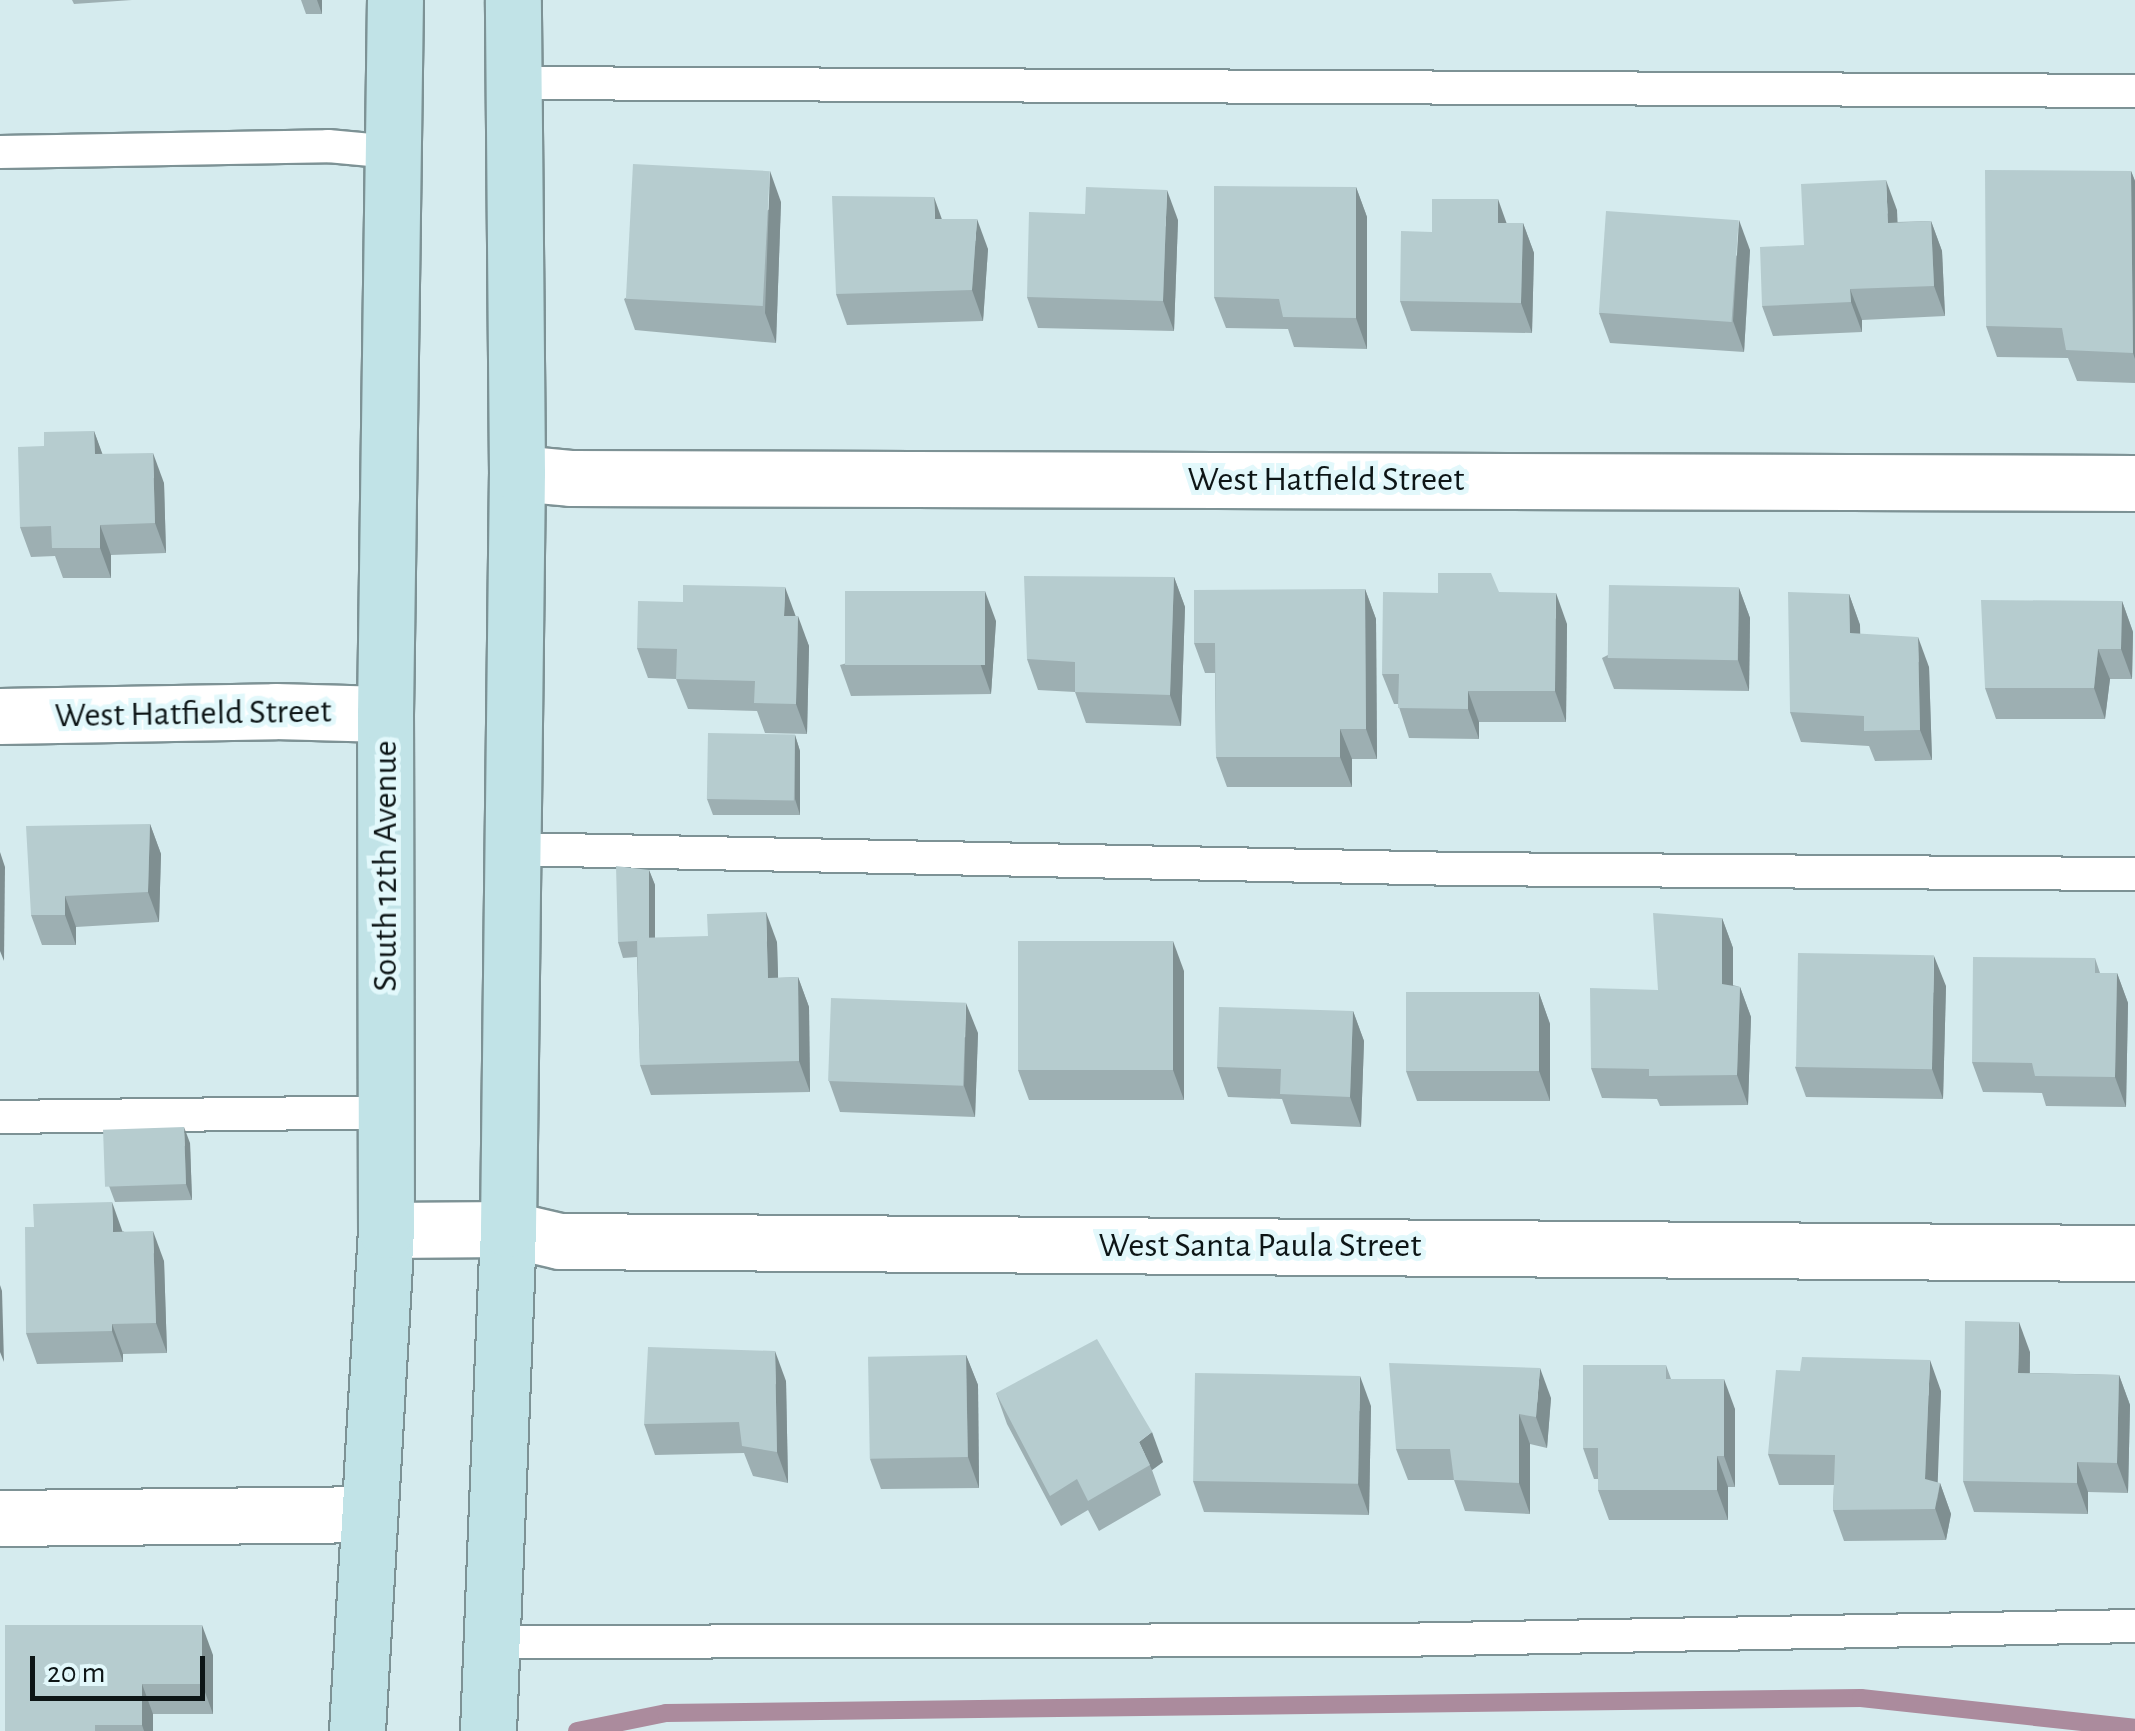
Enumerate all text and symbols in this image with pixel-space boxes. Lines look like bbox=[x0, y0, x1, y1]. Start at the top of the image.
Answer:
street label: West Hatfield Street bbox=[1188, 459, 1464, 501]
street label: West Hatfield Street bbox=[54, 691, 332, 737]
street label: South 12th Avenue bbox=[365, 740, 407, 992]
street label: West Santa Paula Street bbox=[1099, 1225, 1421, 1267]
scale bar bbox=[35, 1636, 210, 1698]
text: 20 m bbox=[47, 1658, 105, 1688]

